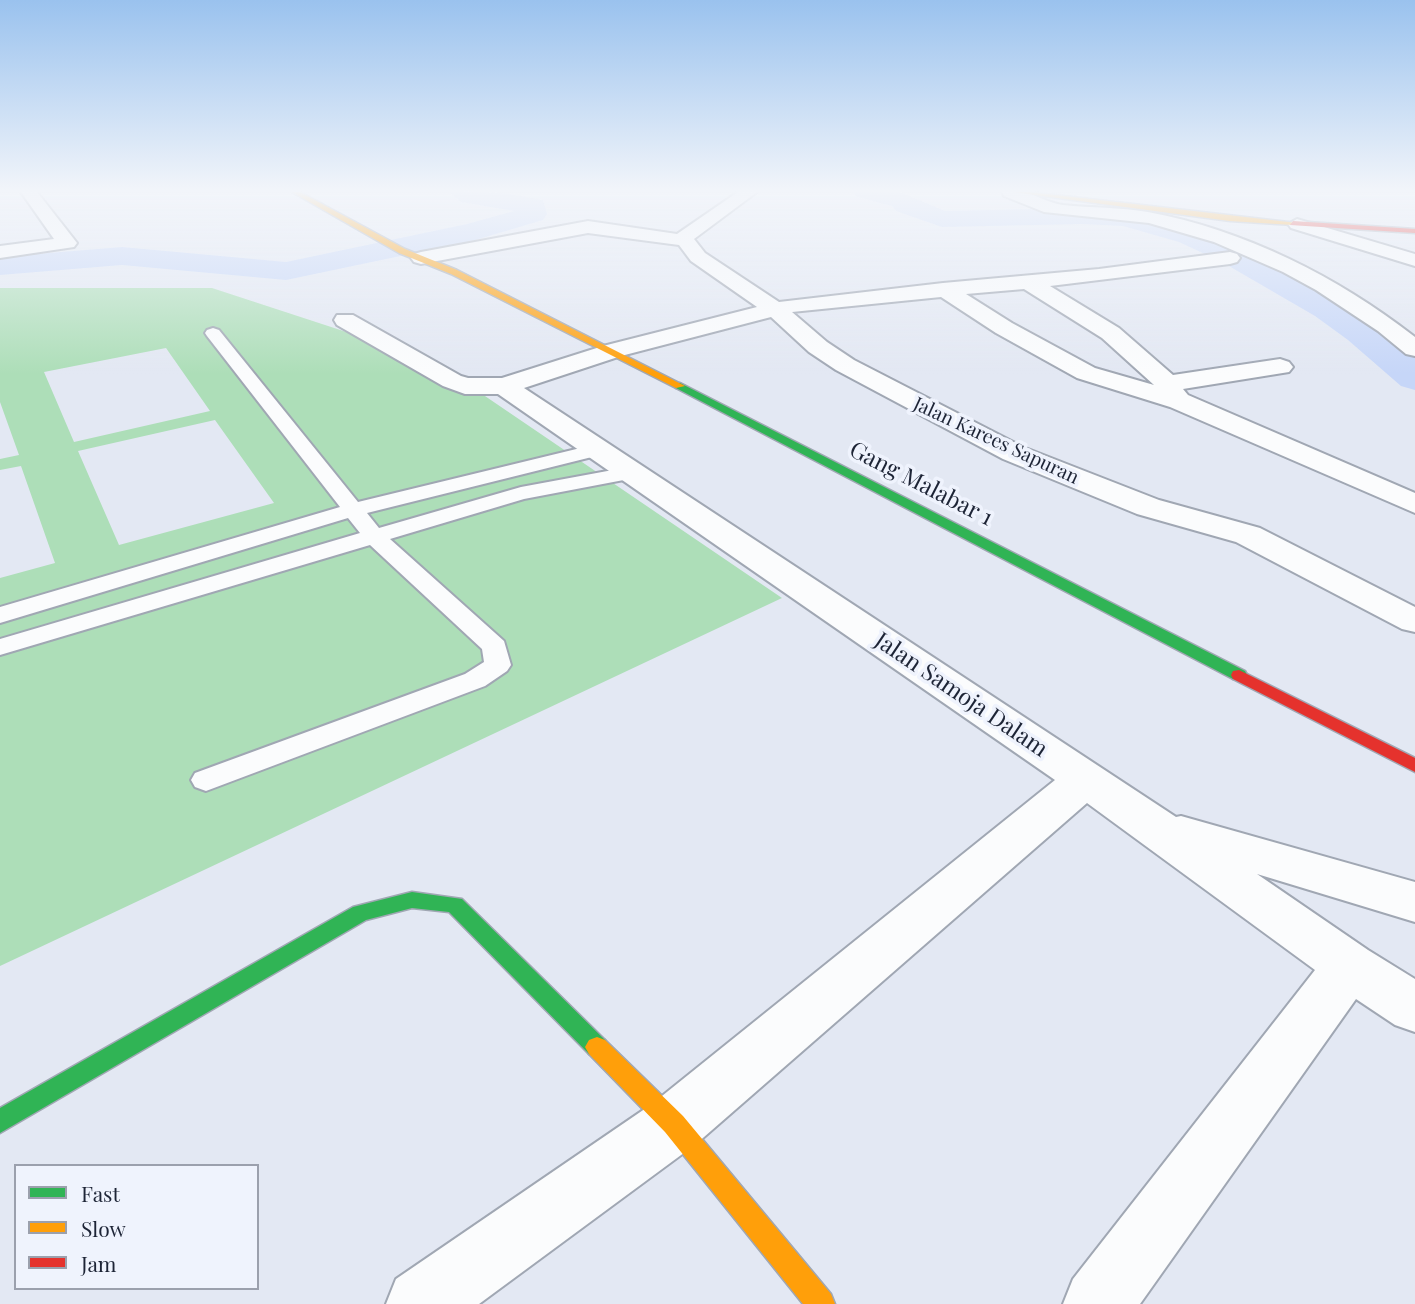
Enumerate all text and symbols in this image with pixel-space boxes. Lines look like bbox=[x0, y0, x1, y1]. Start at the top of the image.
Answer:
street label: Jalan Karees Sapuran bbox=[910, 393, 1082, 489]
street label: Gang Malabar 1 bbox=[845, 436, 997, 532]
street label: Jalan Samoja Dalam bbox=[869, 627, 1053, 763]
legend bbox=[14, 1164, 259, 1290]
text: Fast bbox=[81, 1179, 120, 1207]
text: Slow bbox=[81, 1214, 126, 1242]
text: Jam bbox=[81, 1249, 117, 1277]

